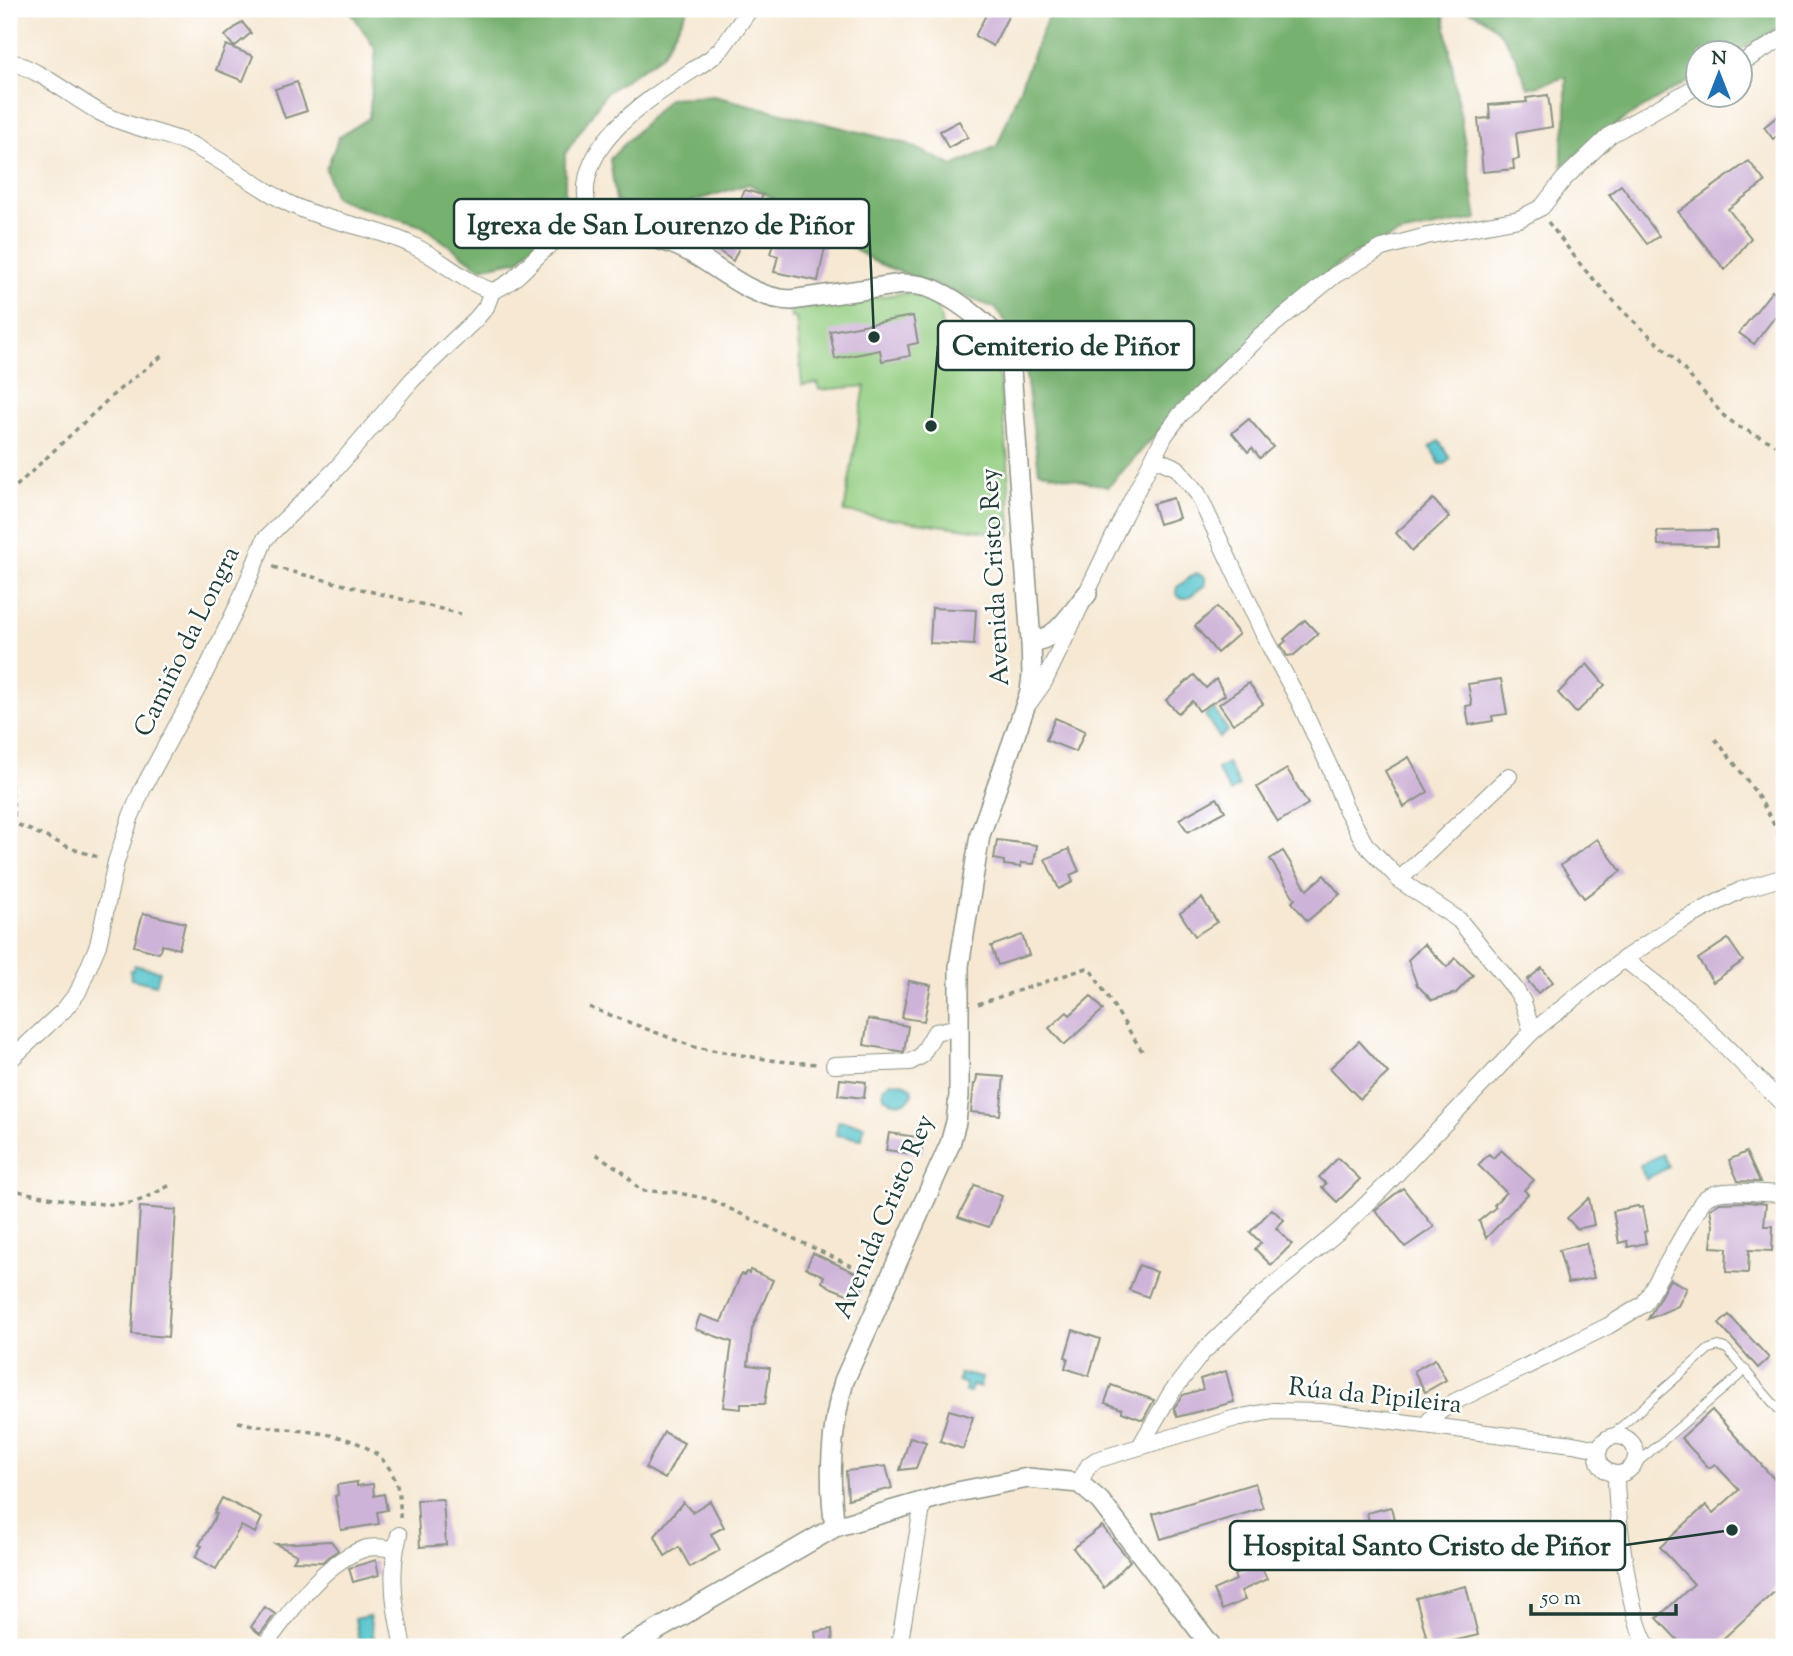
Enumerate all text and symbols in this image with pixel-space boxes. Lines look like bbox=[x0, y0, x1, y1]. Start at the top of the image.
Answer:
north arrow bbox=[1685, 38, 1755, 108]
text: N bbox=[1711, 46, 1727, 73]
callout: Igrexa de San Lourenzo de Piñor bbox=[454, 199, 869, 248]
text: Igrexa de San Lourenzo de Piñor bbox=[467, 207, 855, 247]
callout: Cemiterio de Piñor bbox=[938, 321, 1194, 370]
text: Cemiterio de Piñor bbox=[952, 328, 1180, 368]
street label: Avenida Cristo Rey bbox=[972, 467, 1020, 687]
street label: Camiño da Longra bbox=[126, 540, 250, 744]
street label: Avenida Cristo Rey bbox=[825, 1109, 945, 1325]
street label: Rúa da Pipileira bbox=[1286, 1370, 1464, 1424]
callout: Hospital Santo Cristo de Piñor bbox=[1230, 1521, 1625, 1570]
text: Hospital Santo Cristo de Piñor bbox=[1243, 1528, 1611, 1568]
scale bar bbox=[1531, 1572, 1676, 1616]
text: 50 m bbox=[1540, 1584, 1581, 1614]

